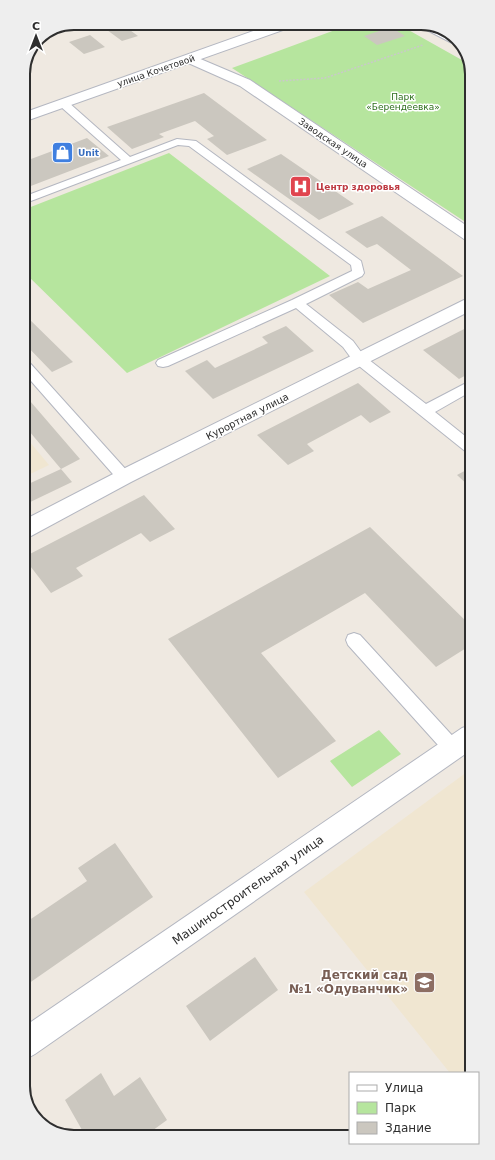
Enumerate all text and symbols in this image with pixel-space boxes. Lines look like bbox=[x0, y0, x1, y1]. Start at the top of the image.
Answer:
north arrow bbox=[16, 16, 56, 56]
text: С bbox=[32, 20, 40, 33]
street label: улица Кочетовой bbox=[116, 53, 196, 89]
park label: Парк «Берендеевка» bbox=[366, 92, 440, 112]
street label: Заводская улица bbox=[297, 116, 369, 170]
shop icon: Unit bbox=[50, 140, 76, 166]
place label: Unit bbox=[78, 148, 100, 158]
hospital icon: Центр здоровья bbox=[287, 174, 313, 200]
place label: Центр здоровья bbox=[316, 182, 400, 192]
street label: Курортная улица bbox=[204, 391, 290, 442]
street label: Машиностроительная улица bbox=[170, 832, 326, 948]
place label: Детский сад №1 «Одуванчик» bbox=[289, 968, 408, 996]
school or university icon: Детский сад №1 «Одуванчик» bbox=[411, 969, 437, 995]
legend bbox=[349, 1072, 479, 1144]
text: Улица bbox=[385, 1081, 423, 1095]
text: Парк bbox=[385, 1101, 416, 1115]
text: Здание bbox=[385, 1121, 431, 1135]

